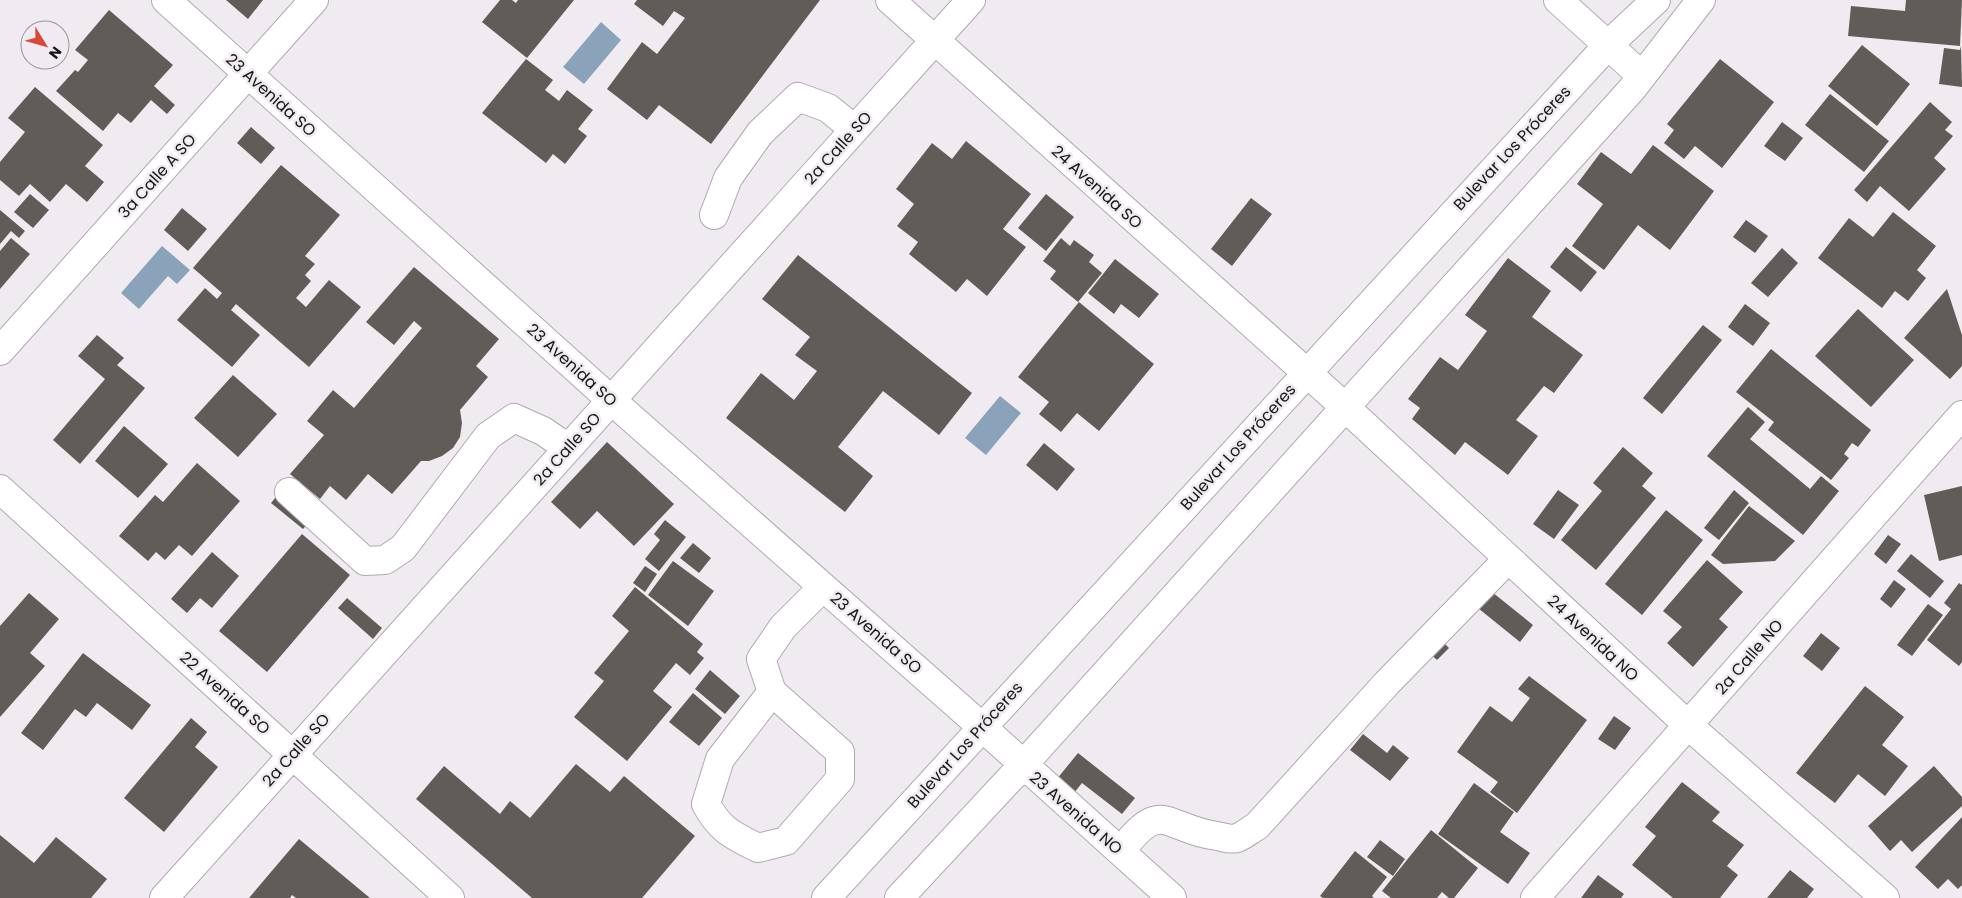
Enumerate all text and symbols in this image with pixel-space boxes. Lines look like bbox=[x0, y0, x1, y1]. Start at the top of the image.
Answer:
north arrow bbox=[20, 20, 70, 70]
text: N bbox=[44, 43, 67, 63]
street label: 23 Avenida SO bbox=[221, 48, 321, 142]
street label: Bulevar Los Próceres bbox=[1448, 81, 1576, 215]
street label: 2a Calle SO bbox=[799, 106, 877, 190]
street label: 3a Calle A SO bbox=[113, 129, 201, 223]
street label: 24 Avenida SO bbox=[1046, 140, 1148, 234]
street label: 23 Avenida SO bbox=[522, 318, 622, 412]
street label: Bulevar Los Próceres bbox=[1175, 379, 1301, 515]
street label: 2a Calle SO bbox=[528, 407, 606, 491]
street label: 23 Avenida SO bbox=[825, 587, 927, 679]
street label: 24 Avenida NO bbox=[1542, 590, 1644, 686]
street label: 2a Calle NO bbox=[1710, 614, 1788, 700]
street label: 22 Avenida SO bbox=[175, 646, 275, 740]
street label: Bulevar Los Próceres bbox=[902, 677, 1028, 813]
street label: 2a Calle SO bbox=[257, 708, 335, 792]
street label: 23 Avenida NO bbox=[1024, 766, 1128, 860]

